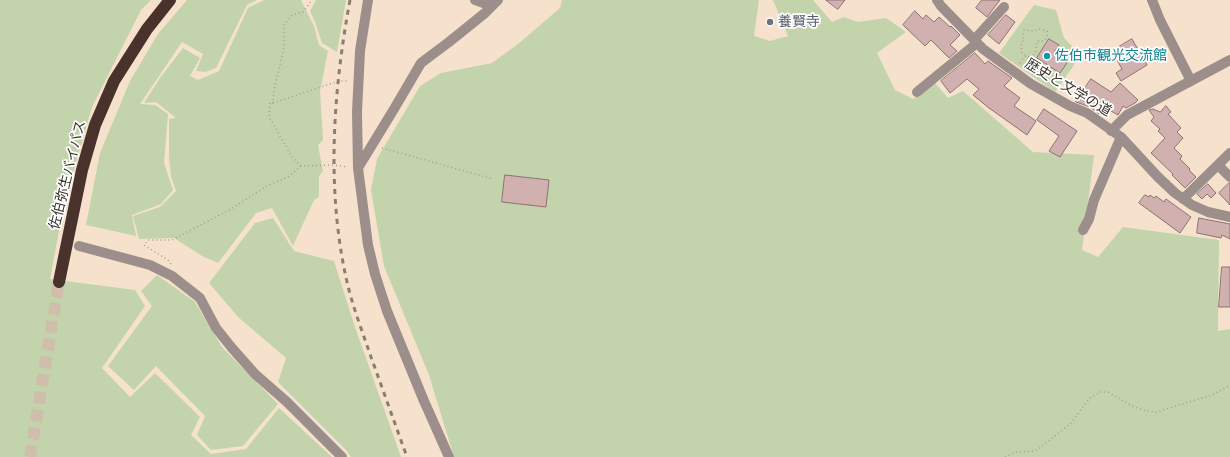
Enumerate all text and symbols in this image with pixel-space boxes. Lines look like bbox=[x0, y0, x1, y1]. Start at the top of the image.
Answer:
place label: 養賢寺 bbox=[778, 14, 820, 30]
marker: 養賢寺 bbox=[765, 17, 775, 27]
place label: 佐伯市観光交流館 bbox=[1055, 48, 1167, 64]
marker: 佐伯市観光交流館 bbox=[1042, 51, 1052, 61]
street label: 歴史と文学の道 bbox=[1022, 56, 1114, 120]
street label: 佐伯弥生バイパス bbox=[46, 119, 90, 231]

